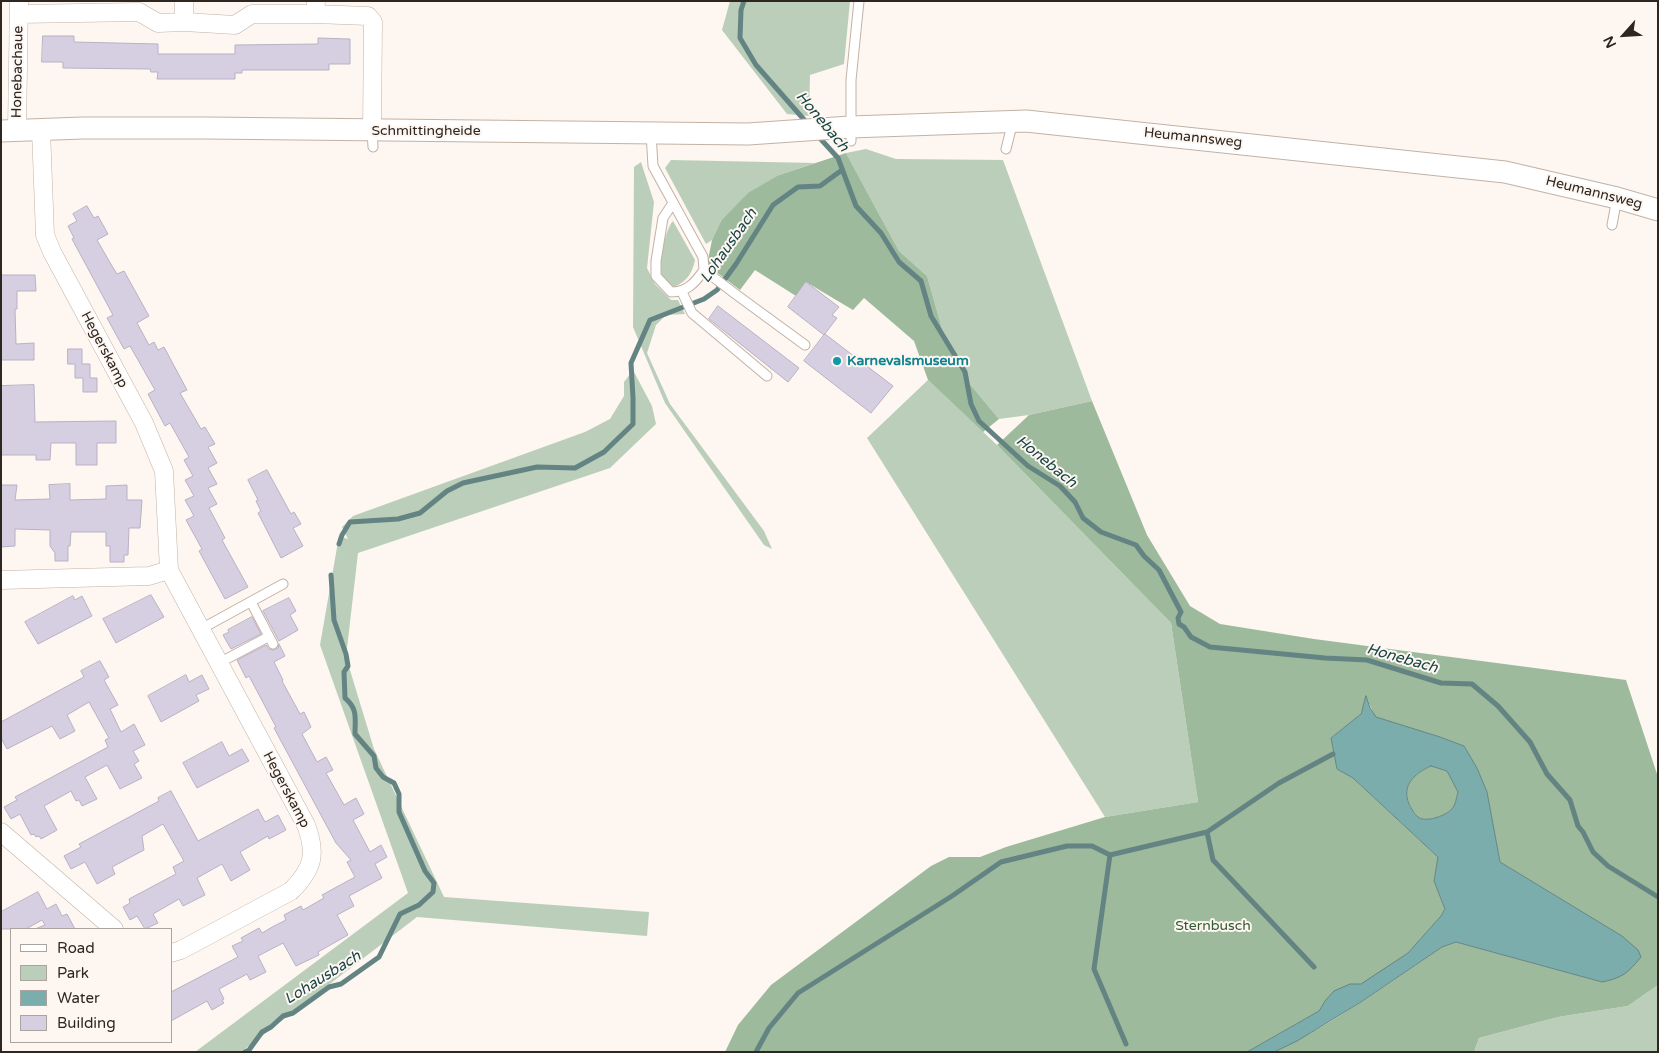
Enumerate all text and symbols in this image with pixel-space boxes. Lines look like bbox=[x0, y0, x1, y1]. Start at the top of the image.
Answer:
north arrow bbox=[1599, 10, 1649, 60]
street label: Honebachaue bbox=[9, 26, 27, 118]
text: N bbox=[1600, 33, 1620, 51]
water label: Honebach bbox=[792, 88, 852, 156]
street label: Schmittingheide bbox=[371, 123, 481, 139]
street label: Heumannsweg bbox=[1143, 124, 1243, 152]
street label: Heumannsweg bbox=[1544, 173, 1644, 213]
water label: Lohausbach bbox=[697, 205, 761, 287]
street label: Hegerskamp bbox=[77, 309, 131, 391]
place label: Karnevalsmuseum bbox=[847, 353, 969, 369]
marker: Karnevalsmuseum bbox=[831, 355, 843, 367]
water label: Honebach bbox=[1012, 432, 1080, 492]
water label: Honebach bbox=[1364, 640, 1440, 678]
street label: Hegerskamp bbox=[259, 749, 313, 831]
park label: Sternbusch bbox=[1175, 918, 1251, 934]
legend bbox=[10, 928, 172, 1043]
text: Road bbox=[57, 939, 95, 957]
water label: Lohausbach bbox=[281, 947, 365, 1009]
text: Park bbox=[57, 964, 89, 982]
text: Water bbox=[57, 989, 100, 1007]
text: Building bbox=[57, 1014, 116, 1032]

